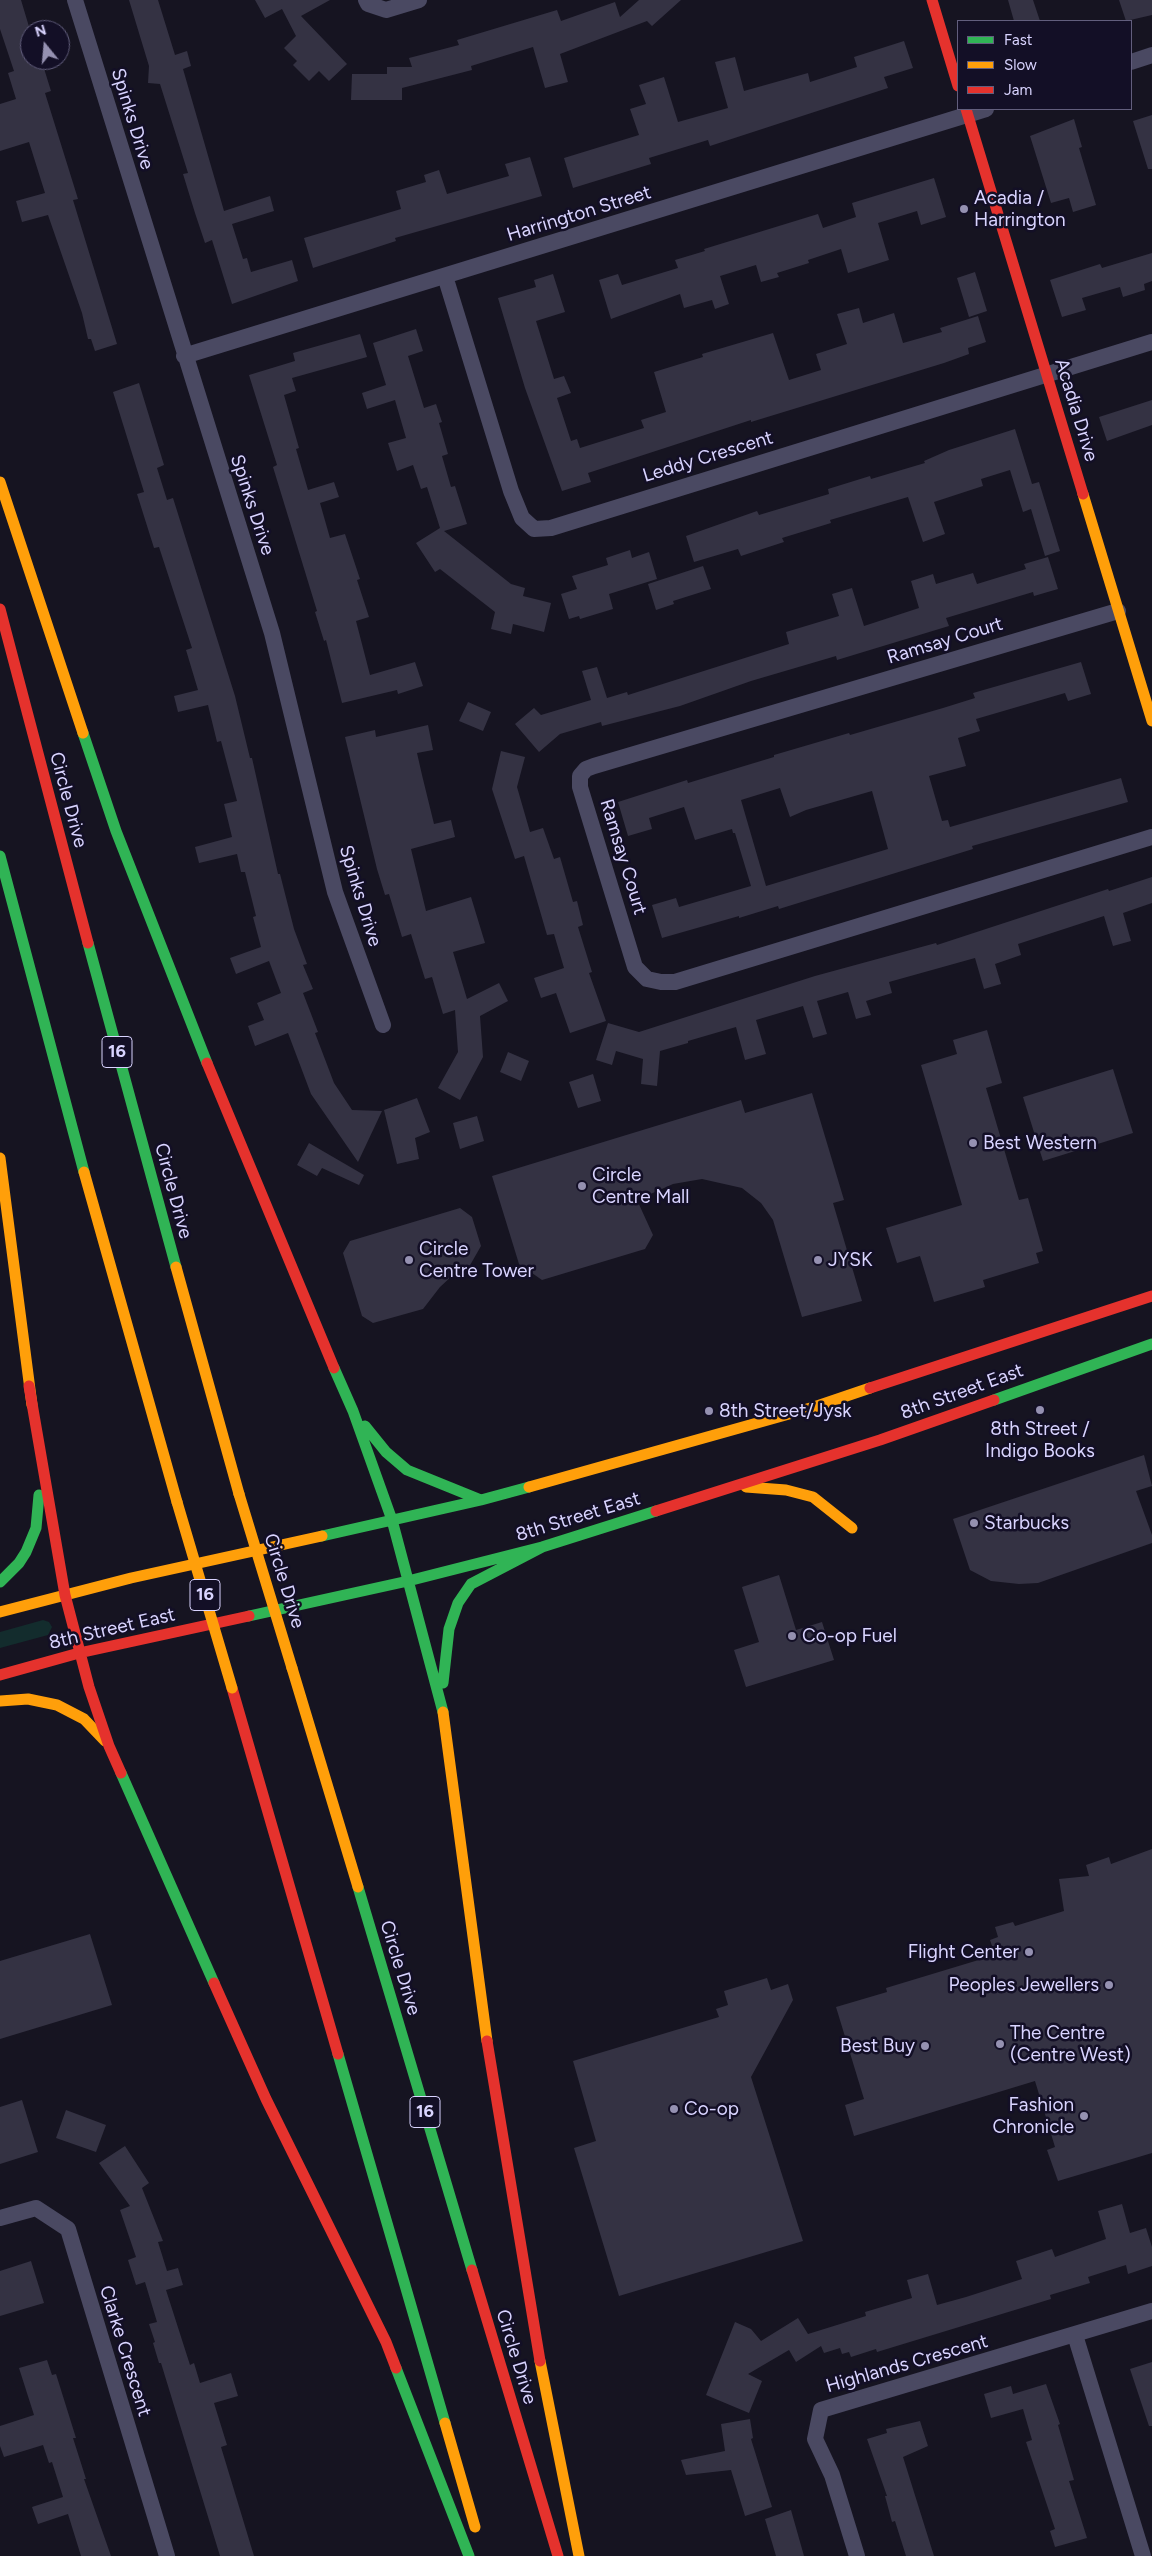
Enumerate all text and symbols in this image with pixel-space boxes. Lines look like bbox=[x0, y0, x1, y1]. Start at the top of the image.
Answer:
north arrow bbox=[20, 20, 70, 70]
legend bbox=[957, 20, 1132, 110]
text: N bbox=[33, 21, 48, 41]
text: Fast bbox=[1004, 31, 1032, 49]
text: Slow bbox=[1004, 56, 1037, 74]
street label: Spinks Drive bbox=[106, 66, 158, 172]
text: Jam bbox=[1004, 81, 1032, 99]
street label: Harrington Street bbox=[504, 181, 654, 247]
place label: Acadia / Harrington bbox=[974, 187, 1066, 231]
marker: Acadia / Harrington bbox=[958, 203, 970, 215]
street label: Acadia Drive bbox=[1050, 356, 1102, 464]
street label: Leddy Crescent bbox=[640, 426, 776, 488]
street label: Spinks Drive bbox=[225, 452, 279, 558]
street label: Ramsay Court bbox=[884, 613, 1006, 669]
street label: Circle Drive bbox=[44, 750, 92, 850]
street label: Ramsay Court bbox=[595, 796, 651, 918]
street label: Spinks Drive bbox=[334, 843, 386, 949]
road number: 16 bbox=[102, 1036, 132, 1068]
place label: Best Western bbox=[983, 1132, 1097, 1154]
marker: Best Western bbox=[967, 1137, 979, 1149]
street label: Circle Drive bbox=[149, 1141, 197, 1241]
place label: Circle Centre Mall bbox=[592, 1164, 689, 1208]
marker: Circle Centre Mall bbox=[576, 1180, 588, 1192]
place label: Circle Centre Tower bbox=[419, 1238, 534, 1282]
place label: JYSK bbox=[828, 1249, 873, 1271]
marker: Circle Centre Tower bbox=[403, 1254, 415, 1266]
marker: JYSK bbox=[812, 1254, 824, 1266]
street label: 8th Street East bbox=[897, 1359, 1027, 1425]
place label: 8th Street/Jysk bbox=[719, 1400, 852, 1422]
marker: 8th Street / Indigo Books bbox=[1034, 1404, 1046, 1416]
marker: 8th Street/Jysk bbox=[703, 1405, 715, 1417]
place label: 8th Street / Indigo Books bbox=[985, 1418, 1095, 1462]
street label: 8th Street East bbox=[513, 1487, 643, 1547]
place label: Starbucks bbox=[984, 1512, 1069, 1534]
marker: Starbucks bbox=[968, 1517, 980, 1529]
street label: Circle Drive bbox=[259, 1531, 309, 1631]
road number: 16 bbox=[190, 1580, 220, 1610]
street label: 8th Street East bbox=[47, 1603, 177, 1655]
place label: Co-op Fuel bbox=[802, 1625, 897, 1647]
marker: Co-op Fuel bbox=[786, 1630, 798, 1642]
street label: Circle Drive bbox=[375, 1918, 425, 2018]
place label: Flight Center bbox=[908, 1941, 1019, 1963]
marker: Flight Center bbox=[1023, 1946, 1035, 1958]
place label: Peoples Jewellers bbox=[949, 1974, 1099, 1996]
marker: Peoples Jewellers bbox=[1103, 1979, 1115, 1991]
place label: The Centre (Centre West) bbox=[1010, 2022, 1131, 2066]
place label: Best Buy bbox=[840, 2035, 915, 2057]
marker: The Centre (Centre West) bbox=[994, 2038, 1006, 2050]
marker: Best Buy bbox=[919, 2040, 931, 2052]
place label: Fashion Chronicle bbox=[992, 2094, 1074, 2138]
road number: 16 bbox=[410, 2096, 440, 2128]
place label: Co-op bbox=[684, 2098, 739, 2120]
marker: Co-op bbox=[668, 2103, 680, 2115]
marker: Fashion Chronicle bbox=[1078, 2110, 1090, 2122]
street label: Clarke Crescent bbox=[94, 2283, 156, 2419]
street label: Circle Drive bbox=[491, 2307, 541, 2407]
street label: Highlands Crescent bbox=[823, 2330, 991, 2398]

